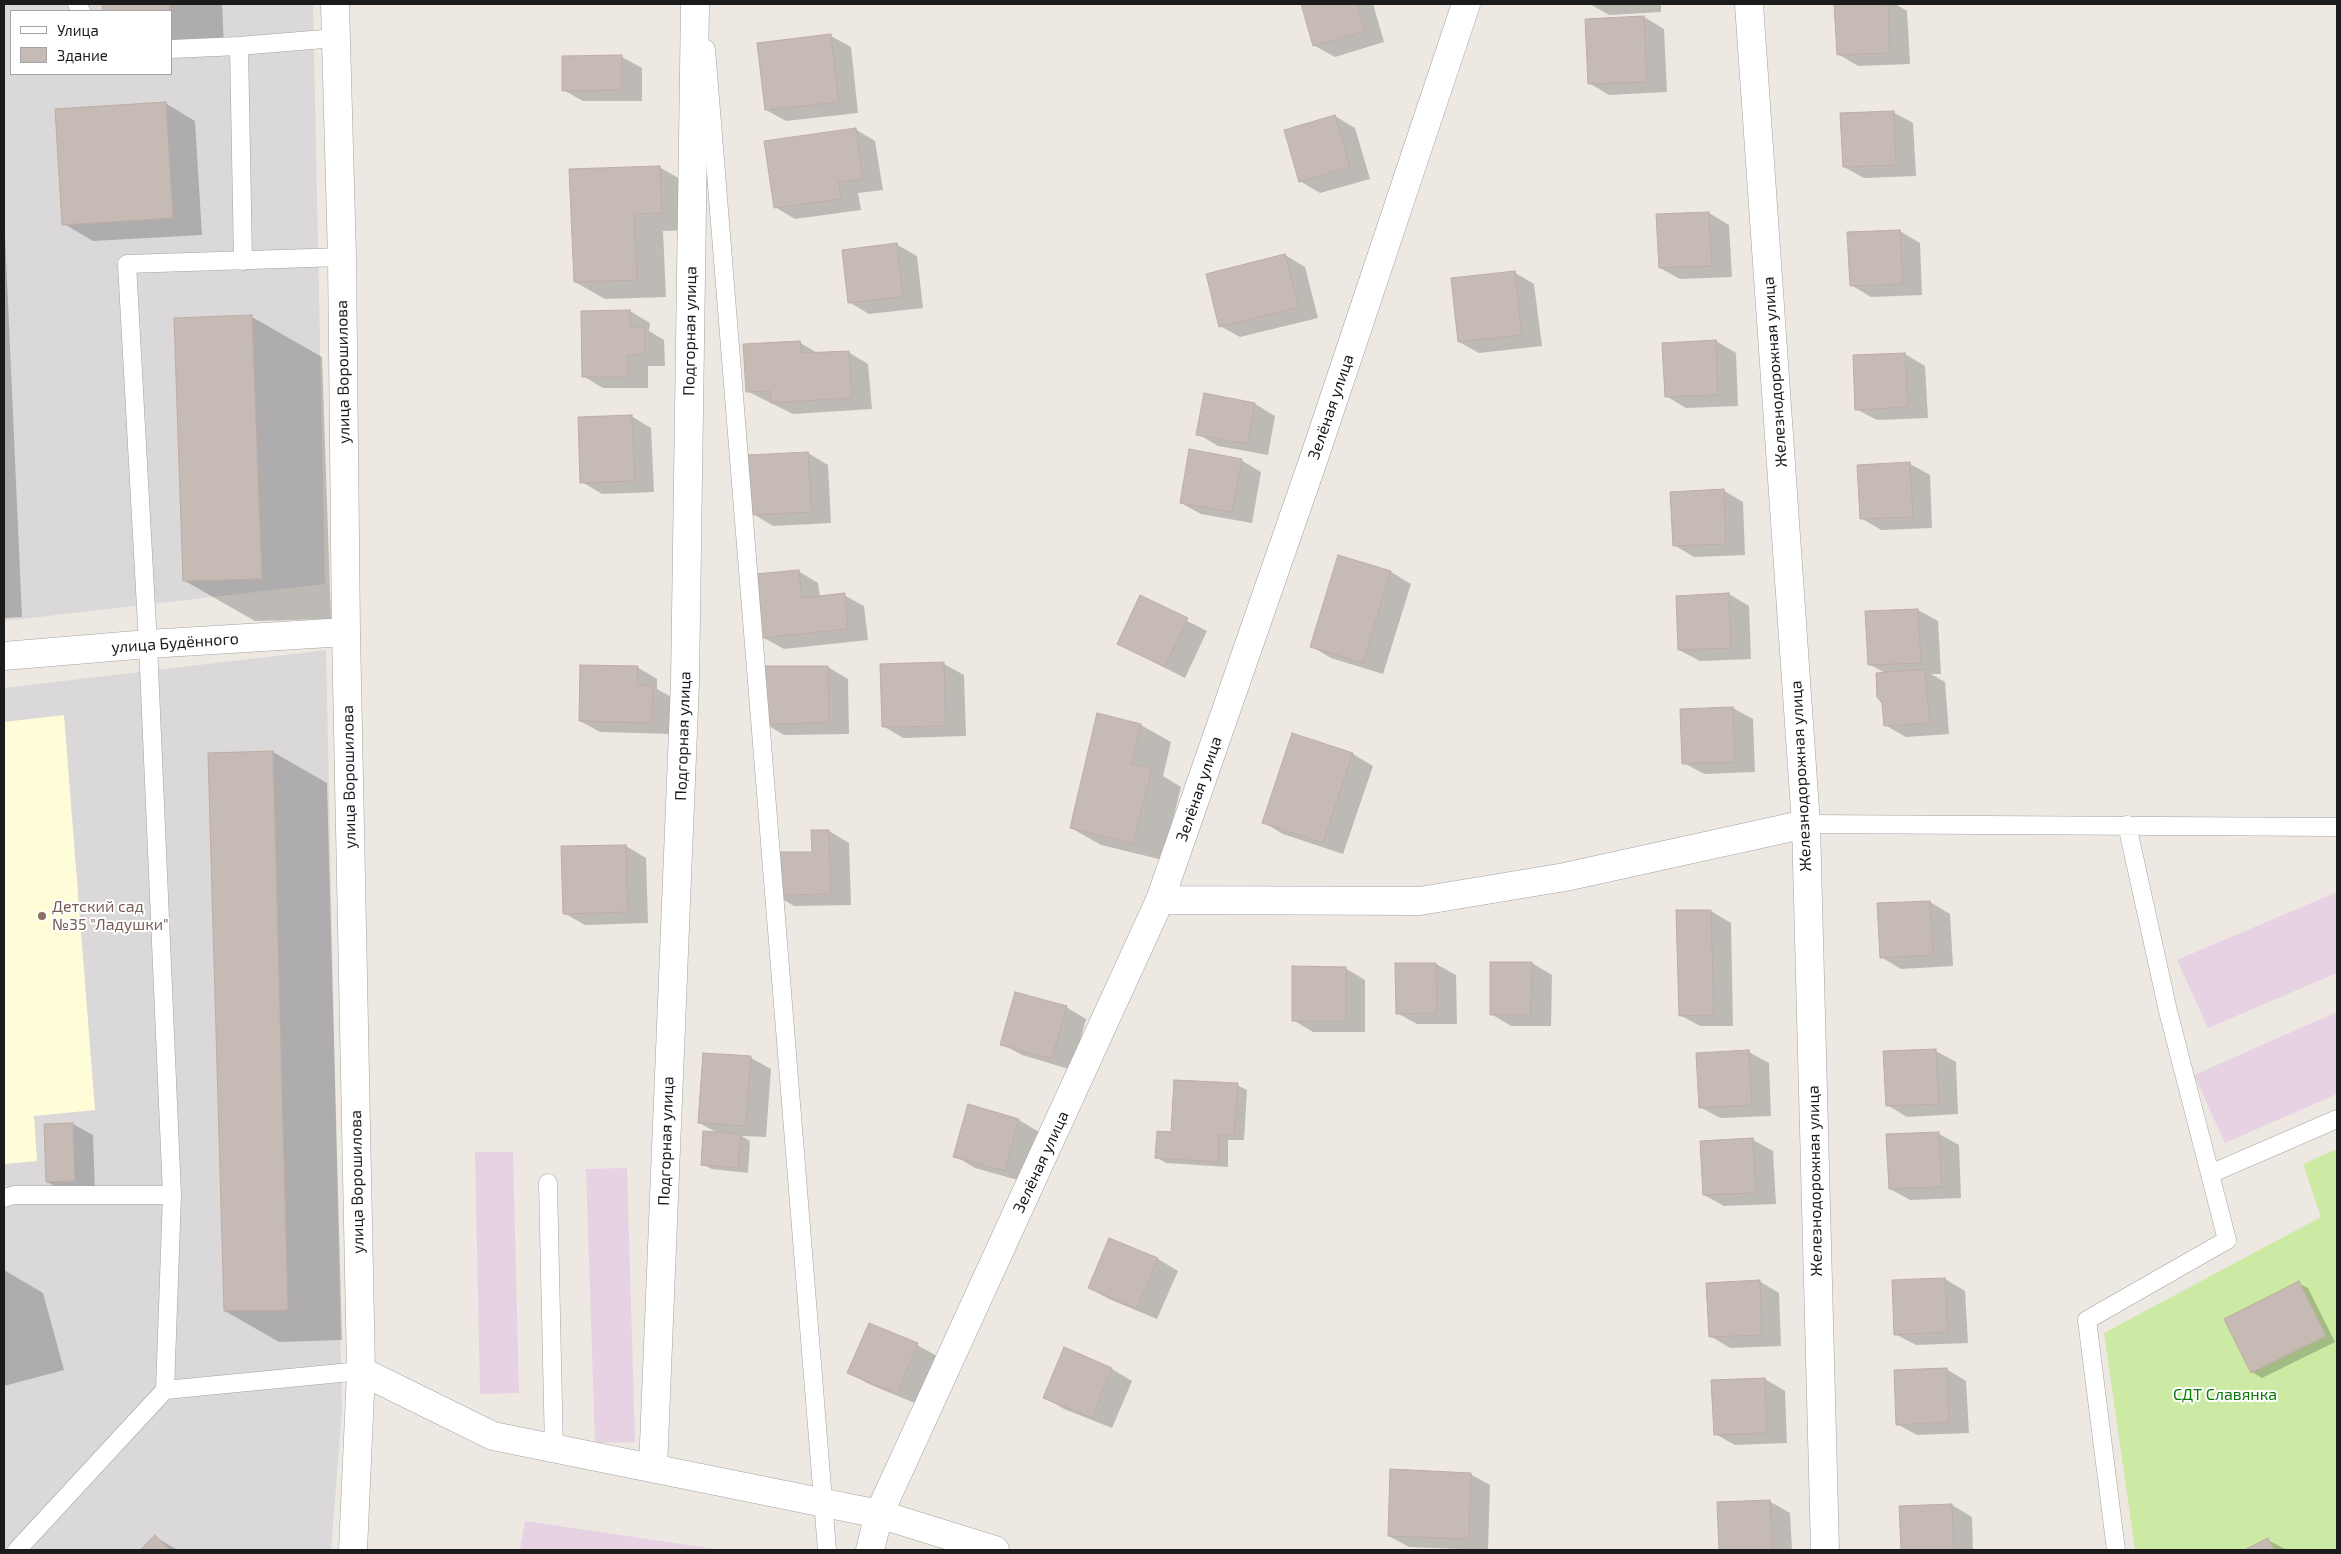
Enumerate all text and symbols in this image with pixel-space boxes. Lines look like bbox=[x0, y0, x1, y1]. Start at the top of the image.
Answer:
legend bbox=[10, 10, 172, 75]
text: Улица bbox=[57, 21, 99, 39]
text: Здание bbox=[57, 46, 108, 64]
street label: Подгорная улица bbox=[679, 266, 701, 396]
street label: Железнодорожная улица bbox=[1759, 276, 1791, 468]
street label: улица Ворошилова bbox=[332, 300, 354, 444]
street label: Зелёная улица bbox=[1304, 352, 1358, 462]
street label: улица Будённого bbox=[111, 629, 239, 657]
street label: Подгорная улица bbox=[671, 671, 695, 801]
street label: Железнодорожная улица bbox=[1786, 680, 1816, 872]
street label: улица Ворошилова bbox=[338, 705, 360, 849]
street label: Зелёная улица bbox=[1172, 734, 1226, 844]
place label: Детский сад №35 "Ладушки" bbox=[52, 897, 169, 935]
marker: Детский сад №35 "Ладушки" bbox=[36, 910, 48, 922]
street label: Подгорная улица bbox=[654, 1076, 678, 1206]
street label: Железнодорожная улица bbox=[1804, 1085, 1826, 1277]
street label: Зелёная улица bbox=[1009, 1108, 1073, 1216]
street label: улица Ворошилова bbox=[346, 1110, 368, 1254]
park label: СДТ Славянка bbox=[2173, 1385, 2277, 1405]

